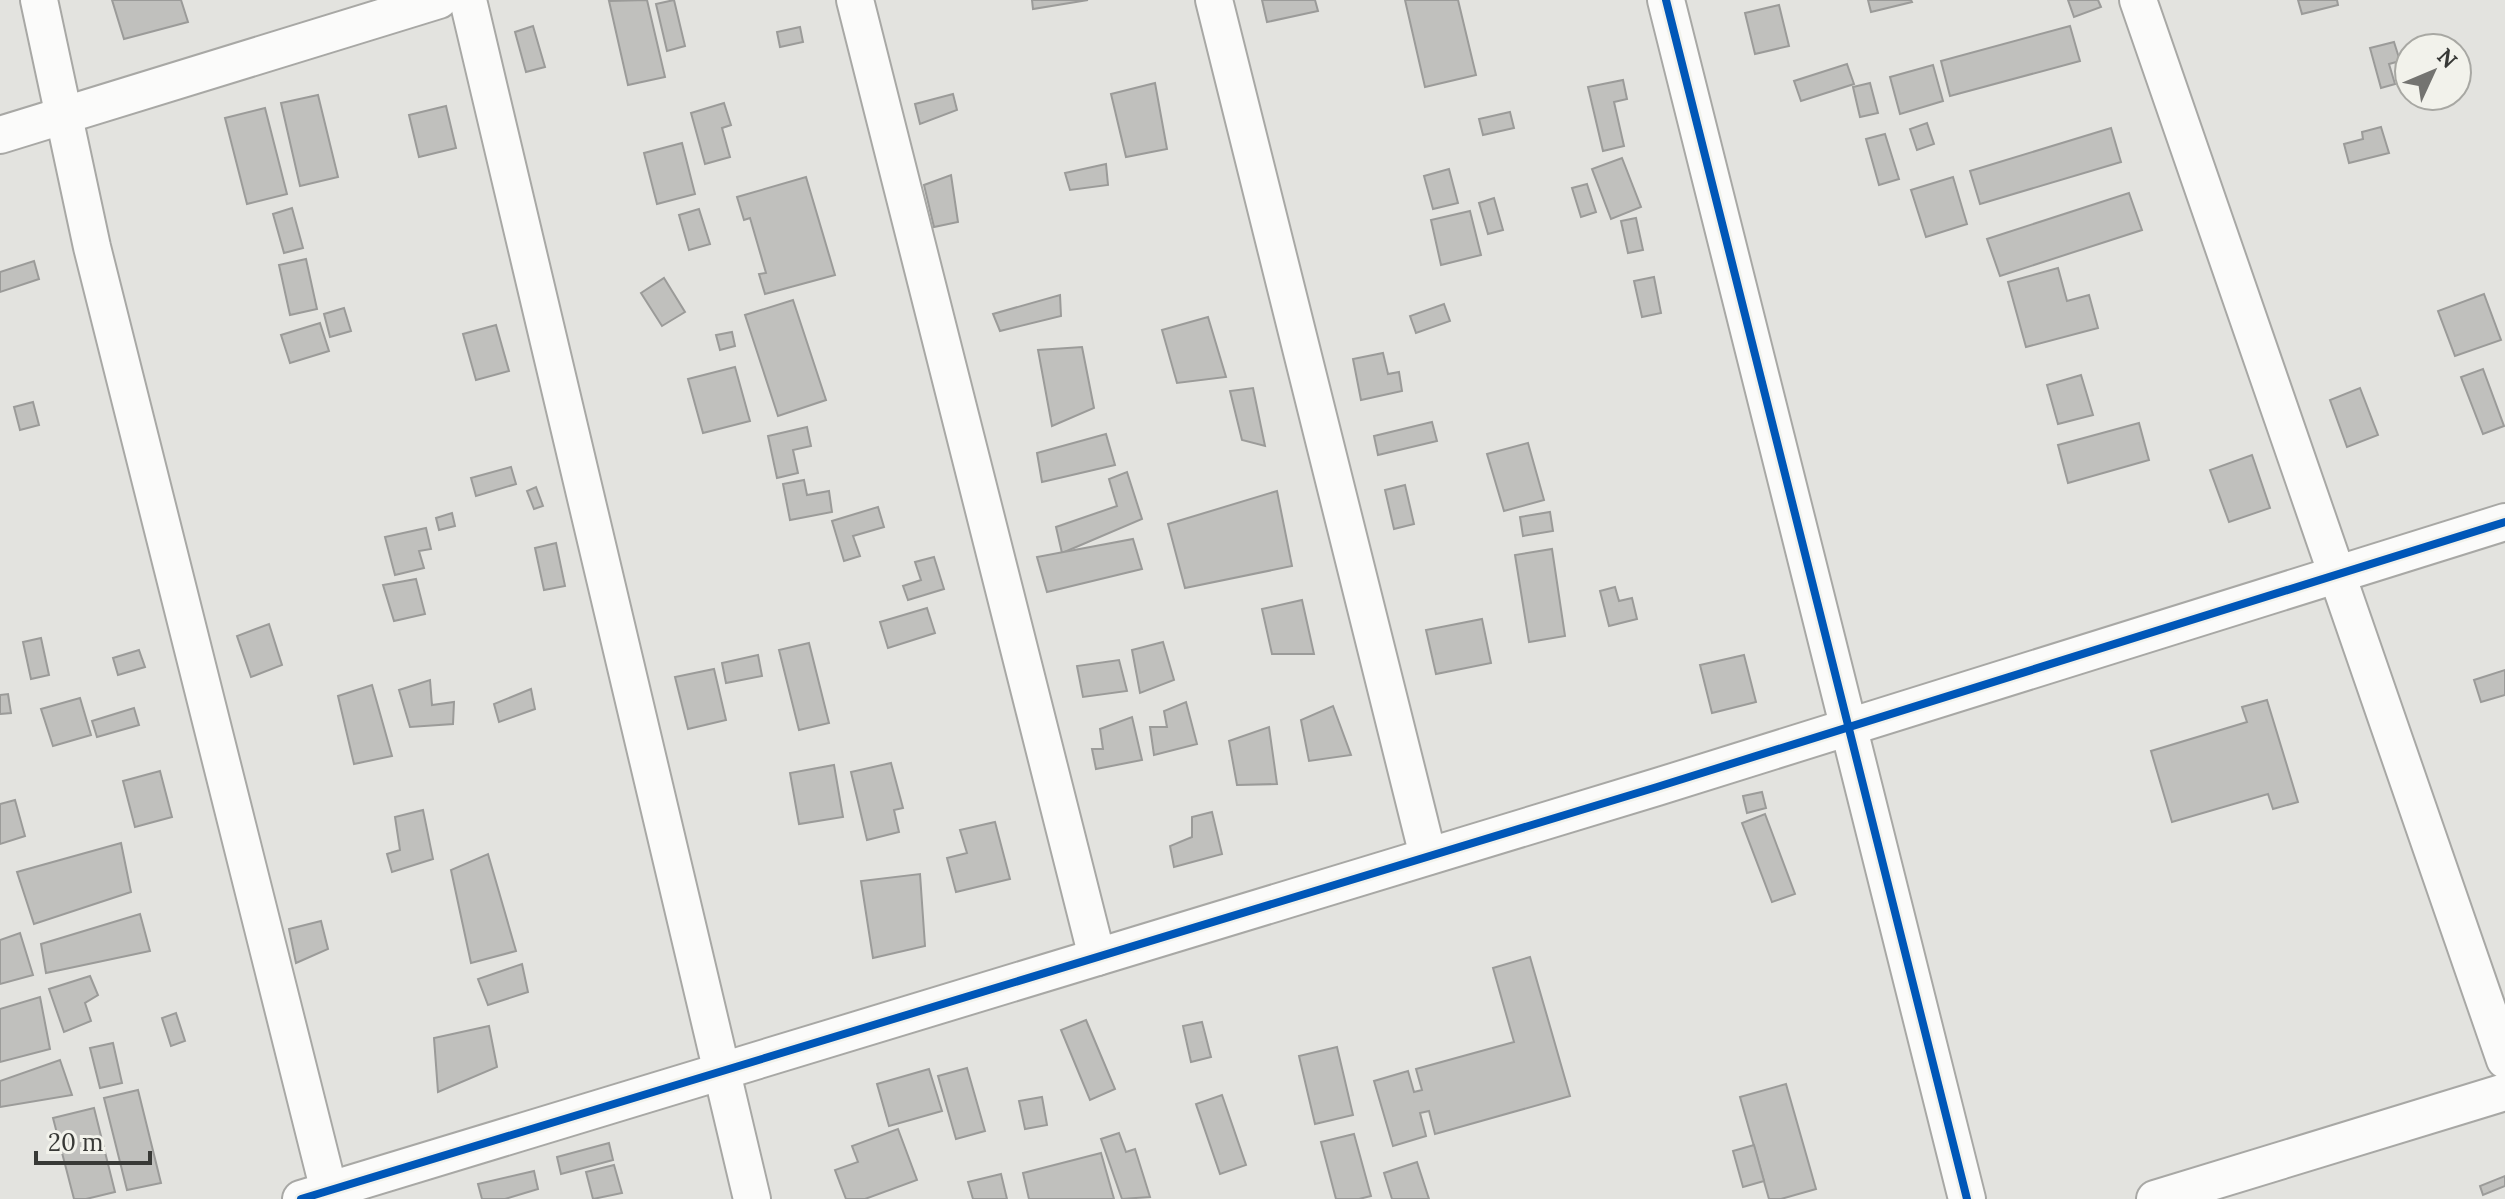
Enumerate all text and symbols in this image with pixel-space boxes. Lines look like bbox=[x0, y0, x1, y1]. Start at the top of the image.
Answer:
north arrow bbox=[2393, 32, 2473, 112]
text: N bbox=[2431, 42, 2463, 74]
scale bar bbox=[36, 1115, 150, 1165]
text: 20 m bbox=[48, 1127, 104, 1158]

